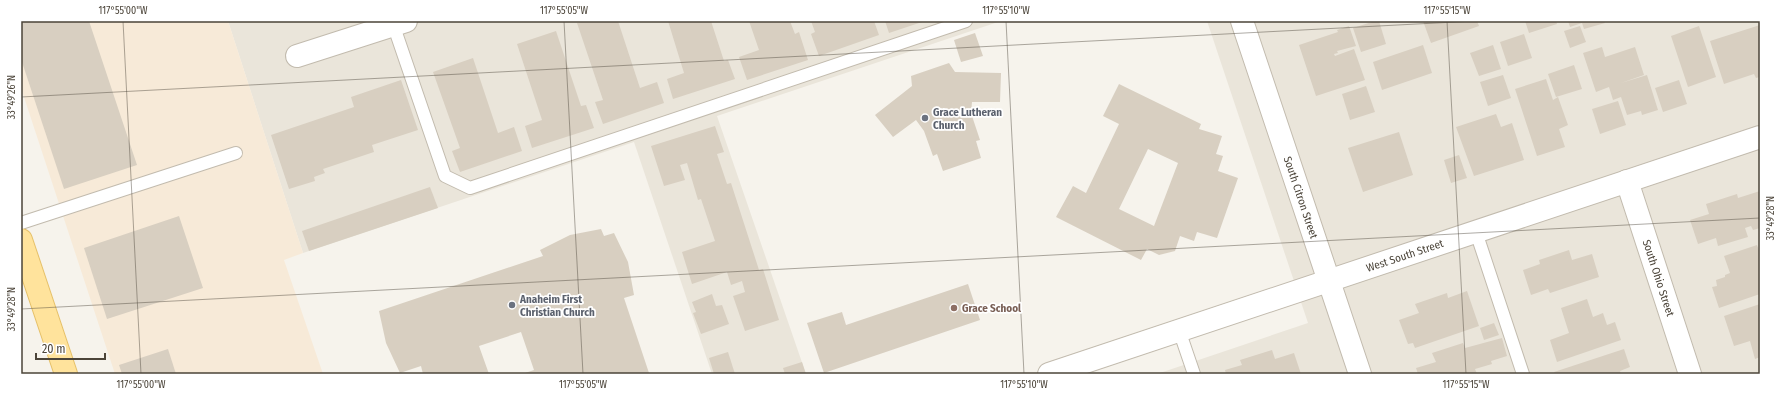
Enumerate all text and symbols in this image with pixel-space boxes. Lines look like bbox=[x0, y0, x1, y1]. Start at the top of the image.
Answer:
text: 117°55'00"W bbox=[99, 5, 148, 17]
text: 117°55'05"W bbox=[540, 5, 589, 17]
text: 117°55'10"W bbox=[982, 5, 1030, 17]
text: 117°55'15"W bbox=[1424, 5, 1471, 17]
text: 33°49'26"N bbox=[6, 75, 18, 119]
place label: Grace Lutheran Church bbox=[933, 106, 1002, 132]
marker: Grace Lutheran Church bbox=[920, 113, 930, 123]
street label: South Citron Street bbox=[1281, 155, 1321, 241]
text: 33°49'28"N bbox=[1765, 196, 1777, 240]
street label: West South Street bbox=[1364, 236, 1445, 274]
street label: South Ohio Street bbox=[1640, 238, 1677, 318]
text: 33°49'28"N bbox=[6, 287, 18, 331]
place label: Anaheim First Christian Church bbox=[519, 293, 595, 319]
marker: Anaheim First Christian Church bbox=[507, 300, 517, 310]
place label: Grace School bbox=[962, 302, 1022, 315]
marker: Grace School bbox=[949, 303, 959, 313]
scale bar bbox=[36, 335, 105, 361]
text: 20 m bbox=[42, 342, 66, 356]
text: 117°55'00"W bbox=[117, 379, 166, 391]
text: 117°55'05"W bbox=[559, 379, 608, 391]
text: 117°55'10"W bbox=[1000, 379, 1048, 391]
text: 117°55'15"W bbox=[1443, 379, 1490, 391]

